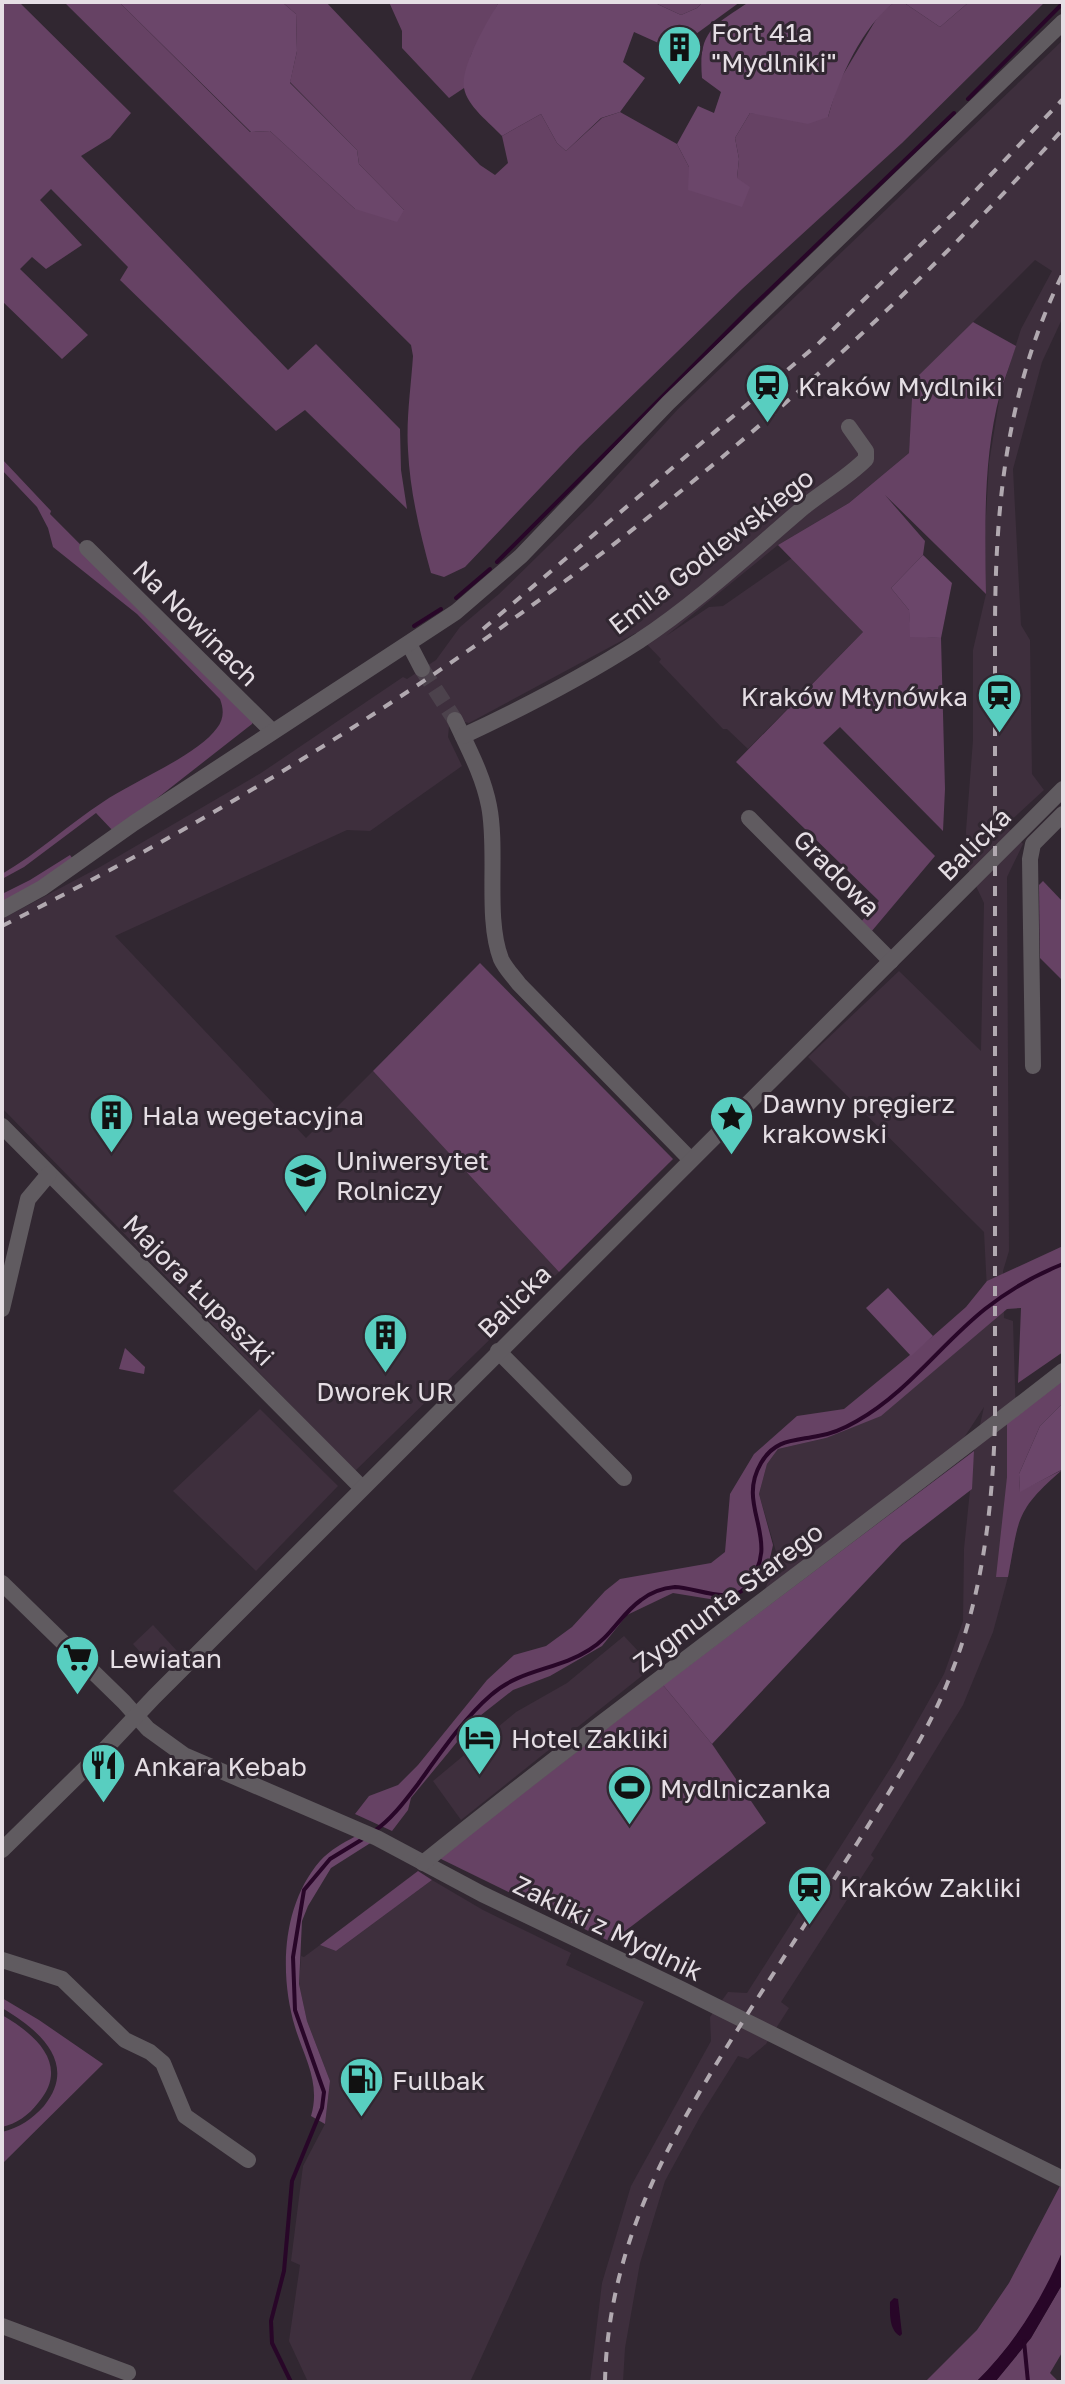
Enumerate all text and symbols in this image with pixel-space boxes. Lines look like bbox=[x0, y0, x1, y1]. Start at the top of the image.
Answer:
place label: Fort 41a "Mydlniki" bbox=[711, 17, 837, 78]
building icon: Fort 41a "Mydlniki" bbox=[656, 23, 704, 86]
station icon: Kraków Mydlniki bbox=[743, 362, 791, 425]
place label: Kraków Mydlniki bbox=[798, 371, 1003, 402]
street label: Emila Godlewskiego bbox=[602, 461, 820, 641]
street label: Na Nowinach bbox=[127, 554, 265, 692]
station icon: Kraków Młynówka bbox=[975, 672, 1023, 735]
place label: Kraków Młynówka bbox=[741, 681, 968, 712]
street label: Balicka bbox=[931, 801, 1017, 887]
street label: Gradowa bbox=[787, 823, 887, 923]
place label: Dawny pręgierz krakowski bbox=[762, 1088, 955, 1149]
building icon: Hala wegetacyjna bbox=[87, 1091, 135, 1154]
place icon: Dawny pręgierz krakowski bbox=[707, 1094, 755, 1157]
place label: Hala wegetacyjna bbox=[142, 1100, 364, 1131]
place label: Uniwersytet Rolniczy bbox=[336, 1145, 489, 1206]
school or university icon: Uniwersytet Rolniczy bbox=[281, 1151, 329, 1214]
street label: Majora Łupaszki bbox=[117, 1208, 281, 1372]
street label: Balicka bbox=[471, 1258, 557, 1344]
building icon: Dworek UR bbox=[361, 1312, 409, 1375]
place label: Dworek UR bbox=[316, 1376, 454, 1407]
street label: Zygmunta Starego bbox=[627, 1516, 829, 1678]
supermarket icon: Lewiatan bbox=[54, 1634, 102, 1697]
place label: Lewiatan bbox=[109, 1643, 222, 1674]
hotel icon: Hotel Zakliki bbox=[456, 1714, 504, 1777]
place label: Hotel Zakliki bbox=[511, 1723, 669, 1754]
restaurant icon: Ankara Kebab bbox=[79, 1742, 127, 1805]
place label: Ankara Kebab bbox=[134, 1751, 307, 1782]
sports icon: Mydlniczanka bbox=[605, 1764, 653, 1827]
place label: Mydlniczanka bbox=[660, 1773, 831, 1804]
station icon: Kraków Zakliki bbox=[785, 1863, 833, 1926]
street label: Zakliki z Mydlnik bbox=[508, 1869, 708, 1987]
place label: Kraków Zakliki bbox=[840, 1872, 1022, 1903]
fuel station icon: Fullbak bbox=[337, 2056, 385, 2119]
place label: Fullbak bbox=[392, 2065, 486, 2096]

